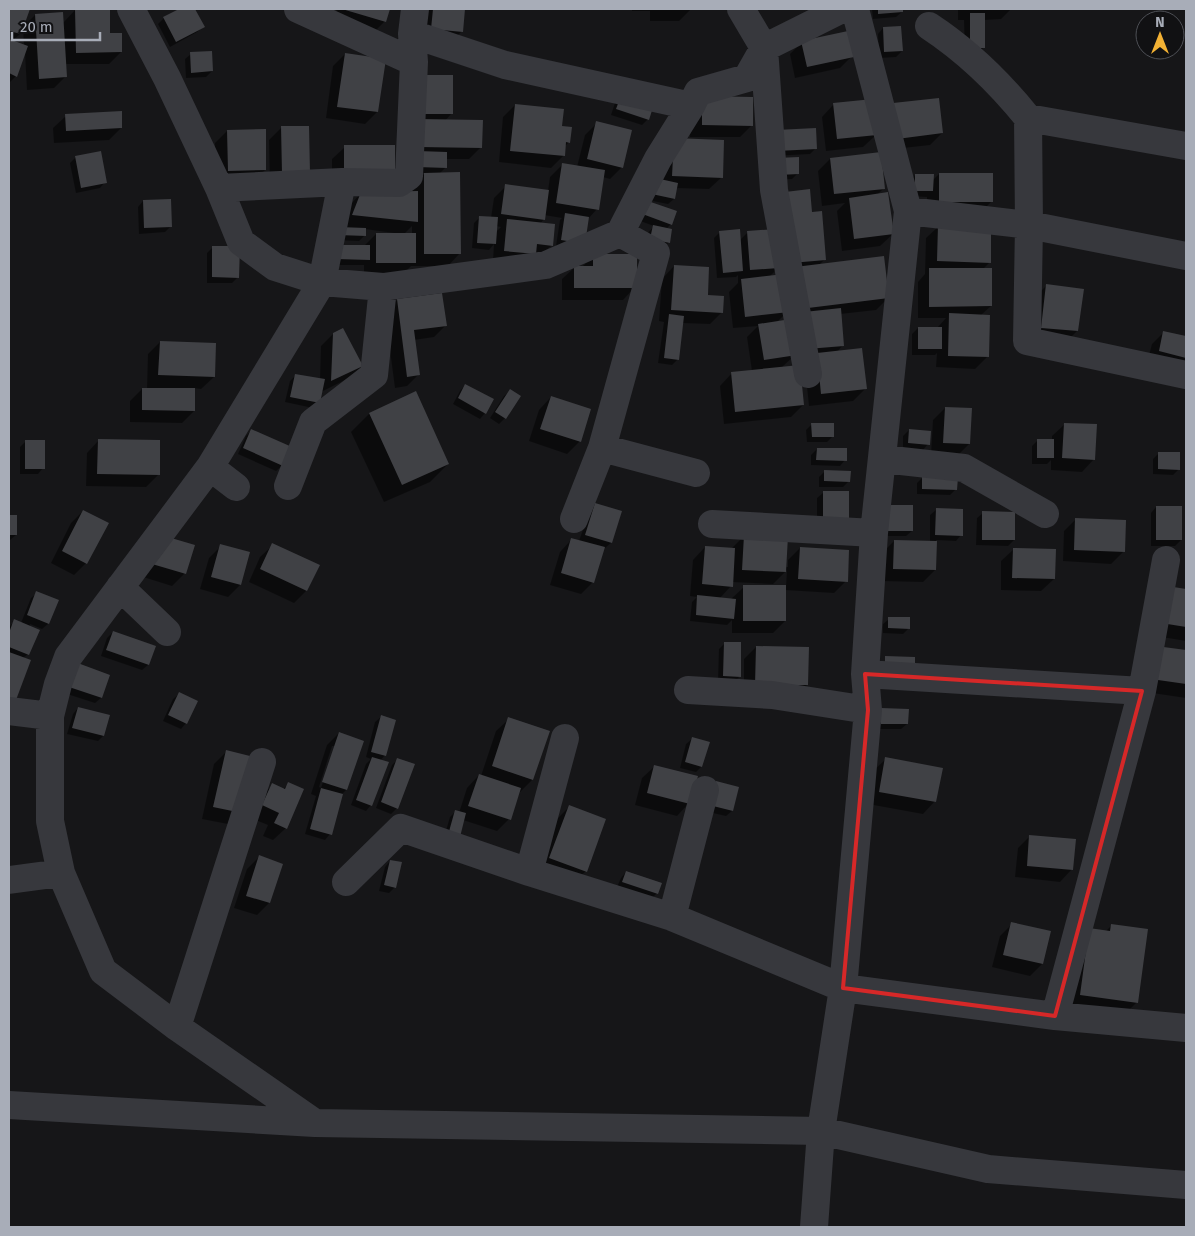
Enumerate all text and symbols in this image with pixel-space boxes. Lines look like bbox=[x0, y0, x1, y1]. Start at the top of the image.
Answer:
scale bar bbox=[12, 10, 100, 42]
north arrow bbox=[1135, 10, 1185, 60]
text: N bbox=[1155, 14, 1165, 31]
text: 20 m bbox=[20, 18, 53, 36]

